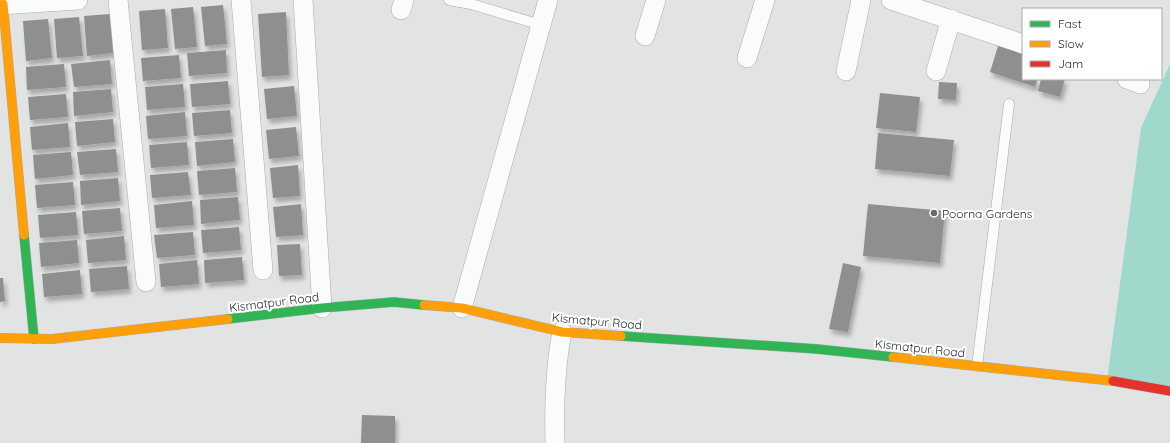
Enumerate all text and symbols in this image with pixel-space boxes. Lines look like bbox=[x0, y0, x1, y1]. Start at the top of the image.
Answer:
legend bbox=[1022, 8, 1162, 80]
text: Fast bbox=[1058, 16, 1082, 31]
text: Slow bbox=[1058, 36, 1084, 51]
text: Jam bbox=[1058, 56, 1083, 71]
place label: Poorna Gardens bbox=[942, 206, 1033, 221]
marker: Poorna Gardens bbox=[929, 208, 939, 218]
street label: Kismatpur Road bbox=[228, 289, 320, 315]
street label: Kismatpur Road bbox=[551, 310, 643, 332]
street label: Kismatpur Road bbox=[874, 336, 966, 360]

